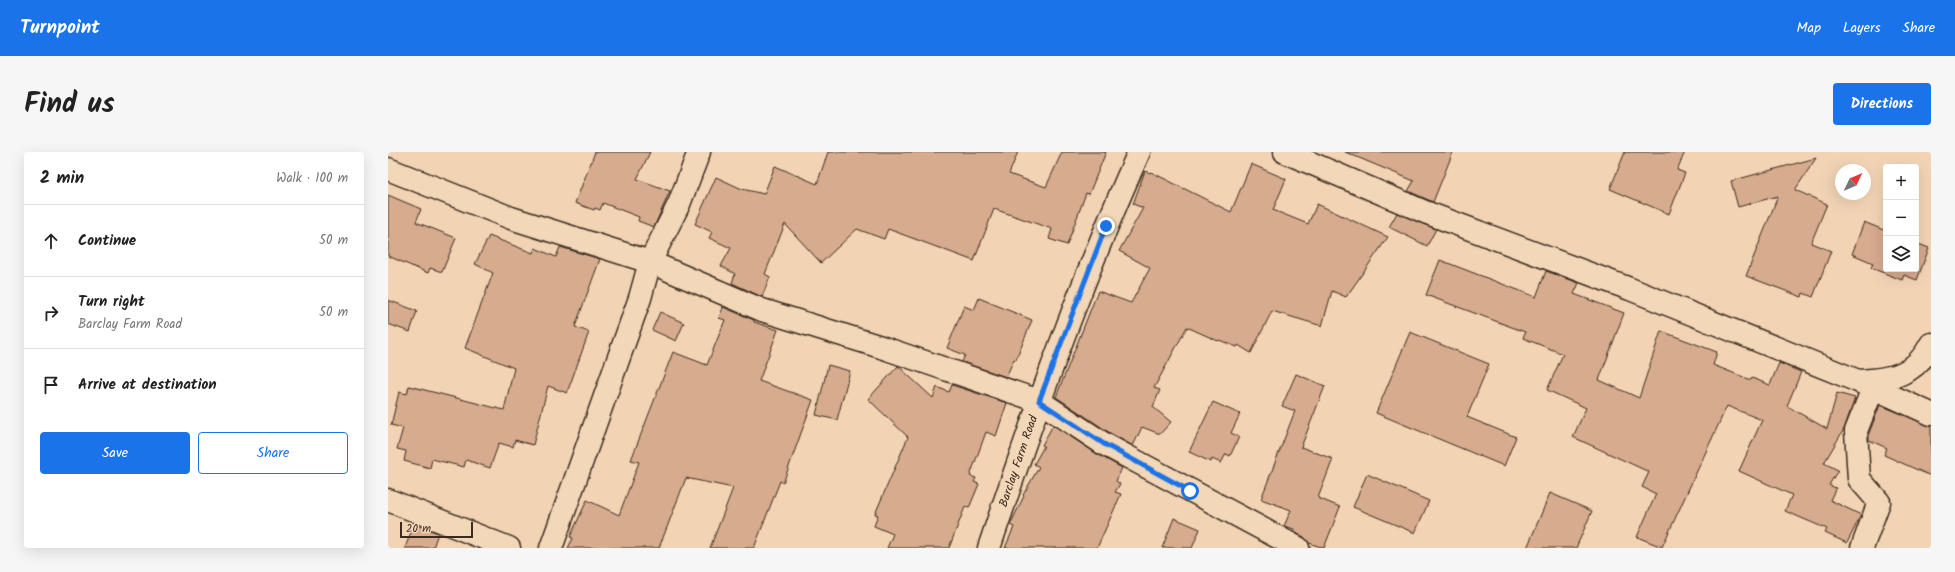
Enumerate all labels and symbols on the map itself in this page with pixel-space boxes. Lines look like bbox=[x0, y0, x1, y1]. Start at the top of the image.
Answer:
north arrow bbox=[1835, 164, 1871, 200]
route end bbox=[1097, 217, 1115, 235]
street label: Barclay Farm Road bbox=[994, 412, 1043, 510]
route start bbox=[1181, 482, 1199, 500]
scale bar bbox=[400, 520, 473, 539]

